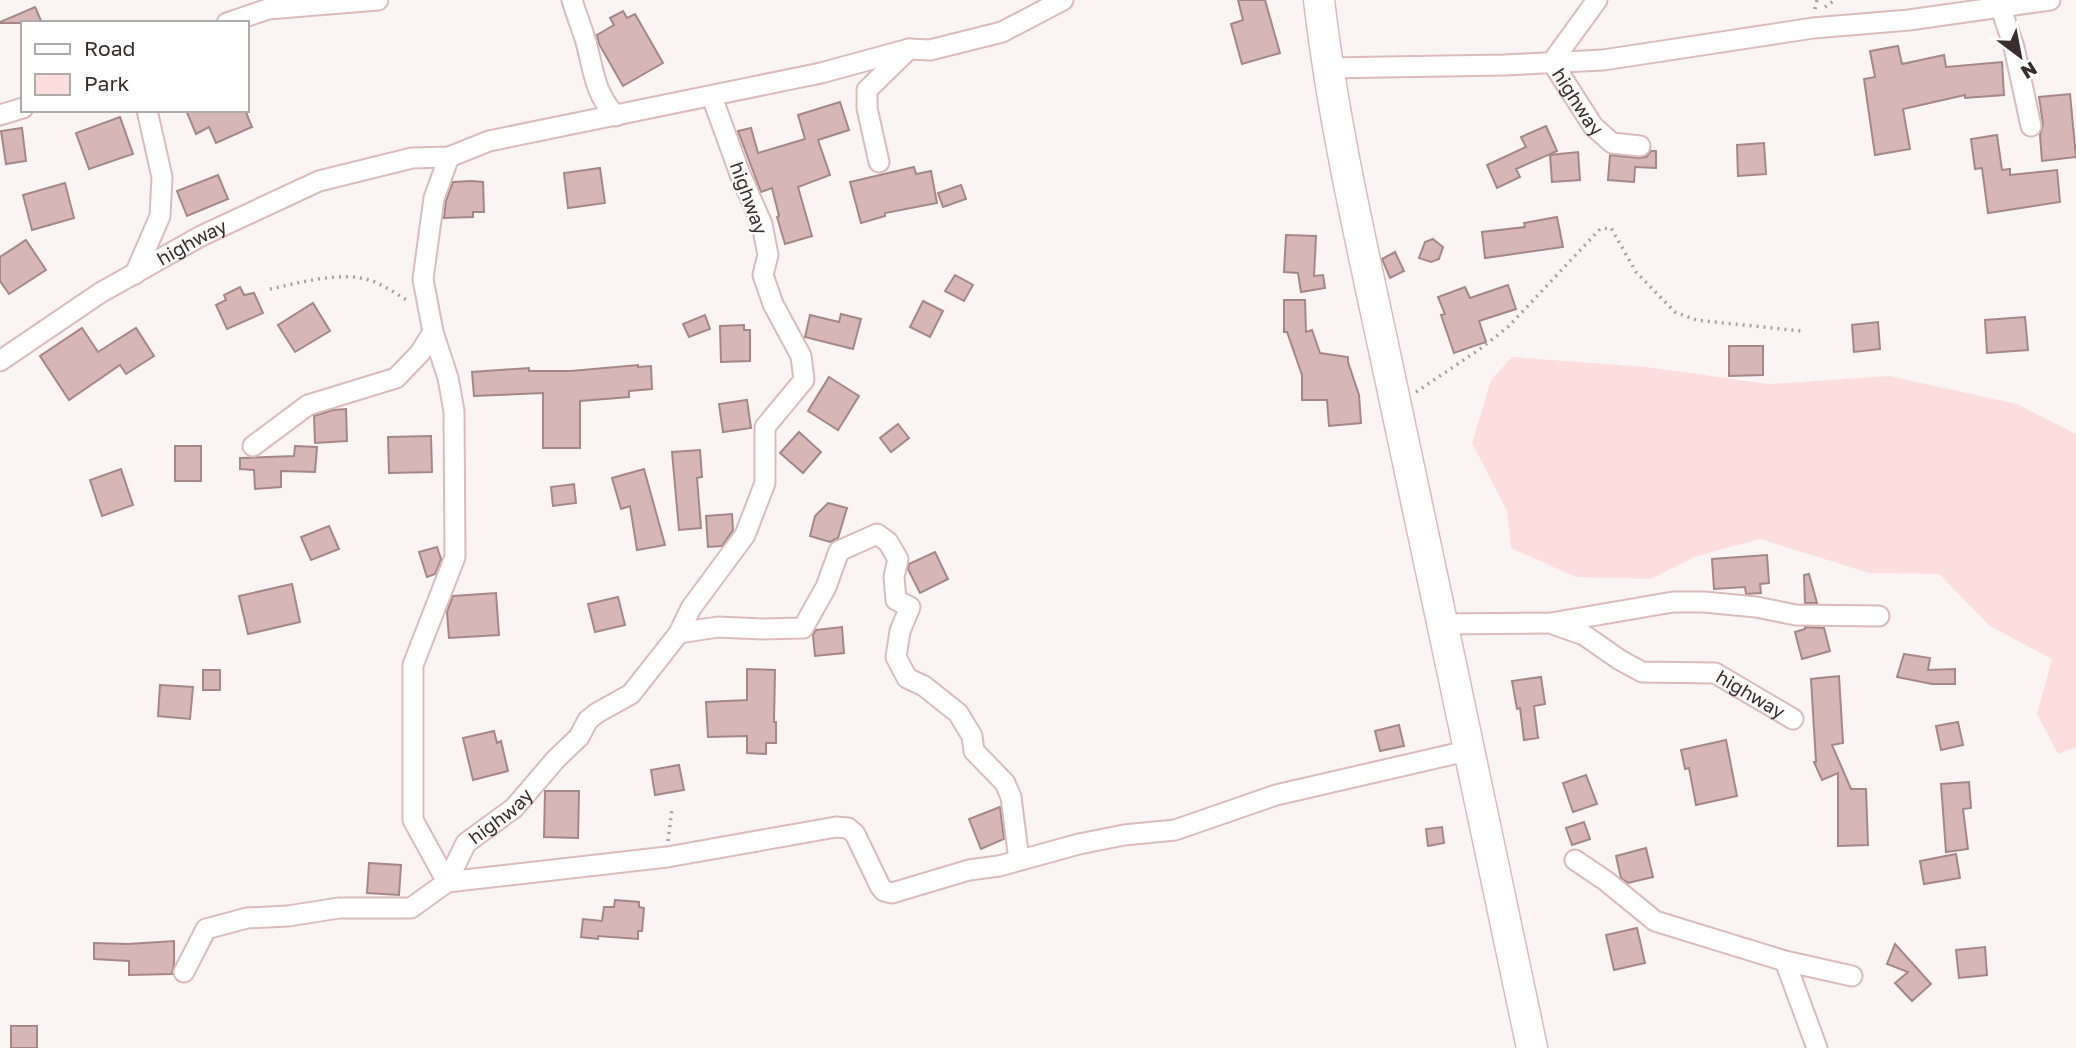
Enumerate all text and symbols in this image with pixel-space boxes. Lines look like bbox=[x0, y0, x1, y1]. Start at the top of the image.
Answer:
legend bbox=[21, 21, 248, 112]
north arrow bbox=[1985, 21, 2055, 91]
text: Road bbox=[84, 35, 135, 61]
text: N bbox=[2017, 57, 2041, 84]
street label: highway bbox=[1548, 63, 1608, 141]
text: Park bbox=[84, 70, 130, 96]
street label: highway bbox=[726, 158, 773, 238]
street label: highway bbox=[153, 214, 231, 270]
street label: highway bbox=[1712, 664, 1790, 723]
street label: highway bbox=[464, 783, 537, 848]

